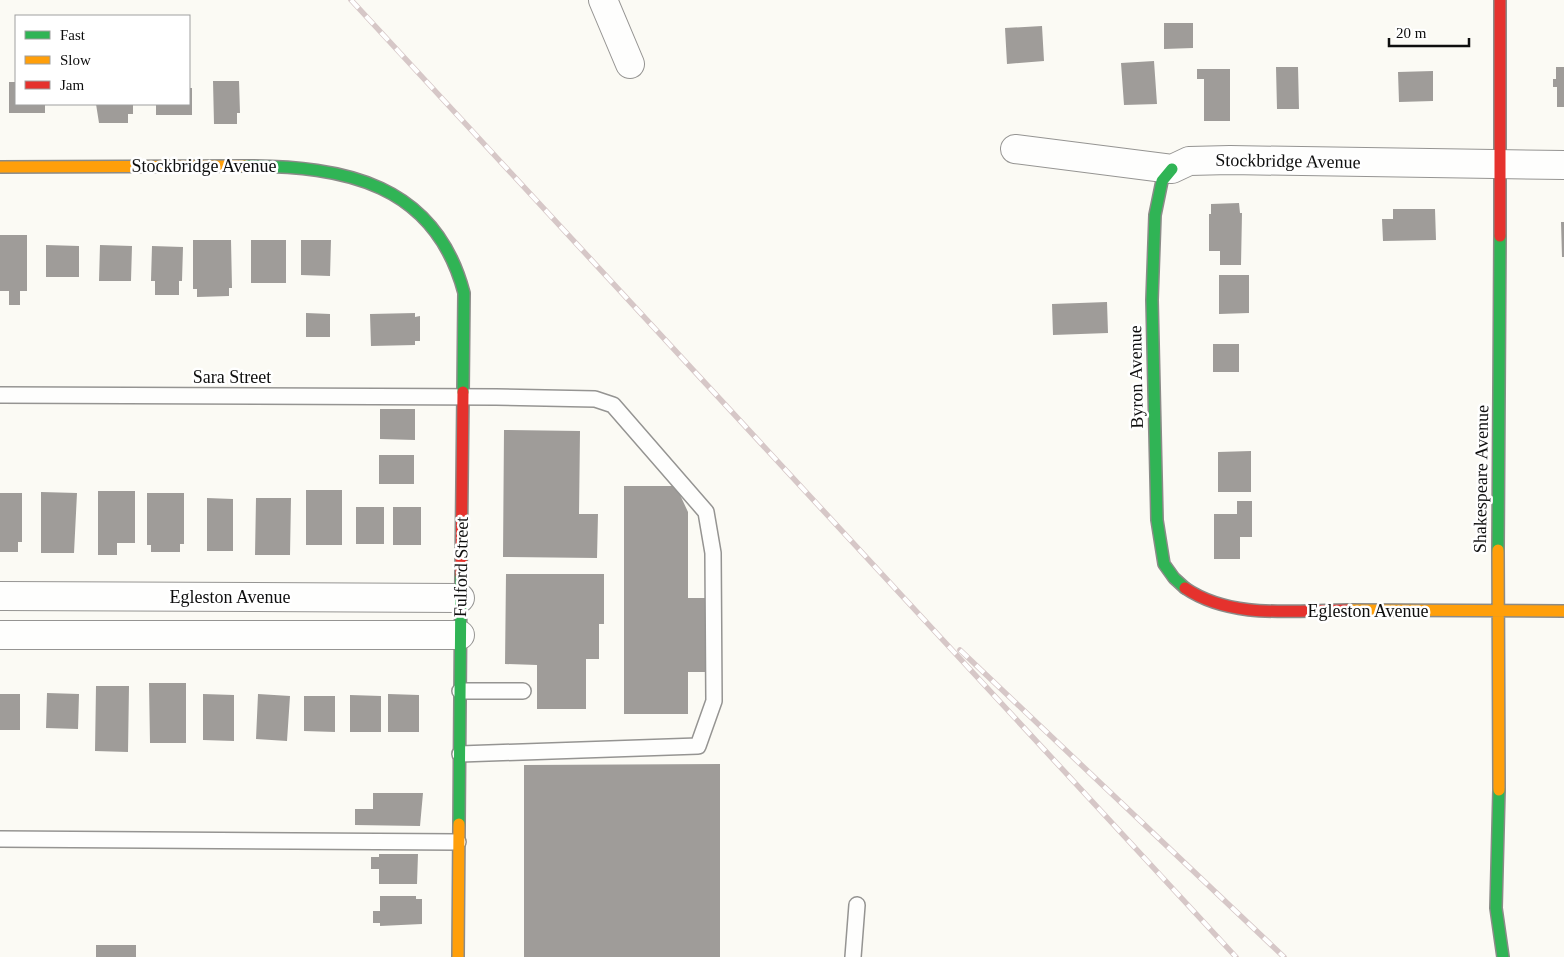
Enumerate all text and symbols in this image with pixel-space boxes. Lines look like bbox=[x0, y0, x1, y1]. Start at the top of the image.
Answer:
legend bbox=[15, 15, 190, 105]
scale bar bbox=[1389, 15, 1469, 47]
text: 20 m bbox=[1396, 25, 1427, 41]
text: Fast bbox=[60, 27, 86, 43]
text: Slow bbox=[60, 52, 91, 68]
text: Jam bbox=[60, 77, 84, 93]
street label: Stockbridge Avenue bbox=[1215, 150, 1361, 172]
street label: Stockbridge Avenue bbox=[131, 156, 277, 176]
street label: Byron Avenue bbox=[1125, 325, 1147, 429]
street label: Sara Street bbox=[193, 367, 271, 387]
street label: Shakespeare Avenue bbox=[1470, 405, 1492, 553]
street label: Fulford Street bbox=[450, 517, 472, 617]
street label: Egleston Avenue bbox=[169, 587, 291, 607]
street label: Egleston Avenue bbox=[1307, 601, 1429, 621]

